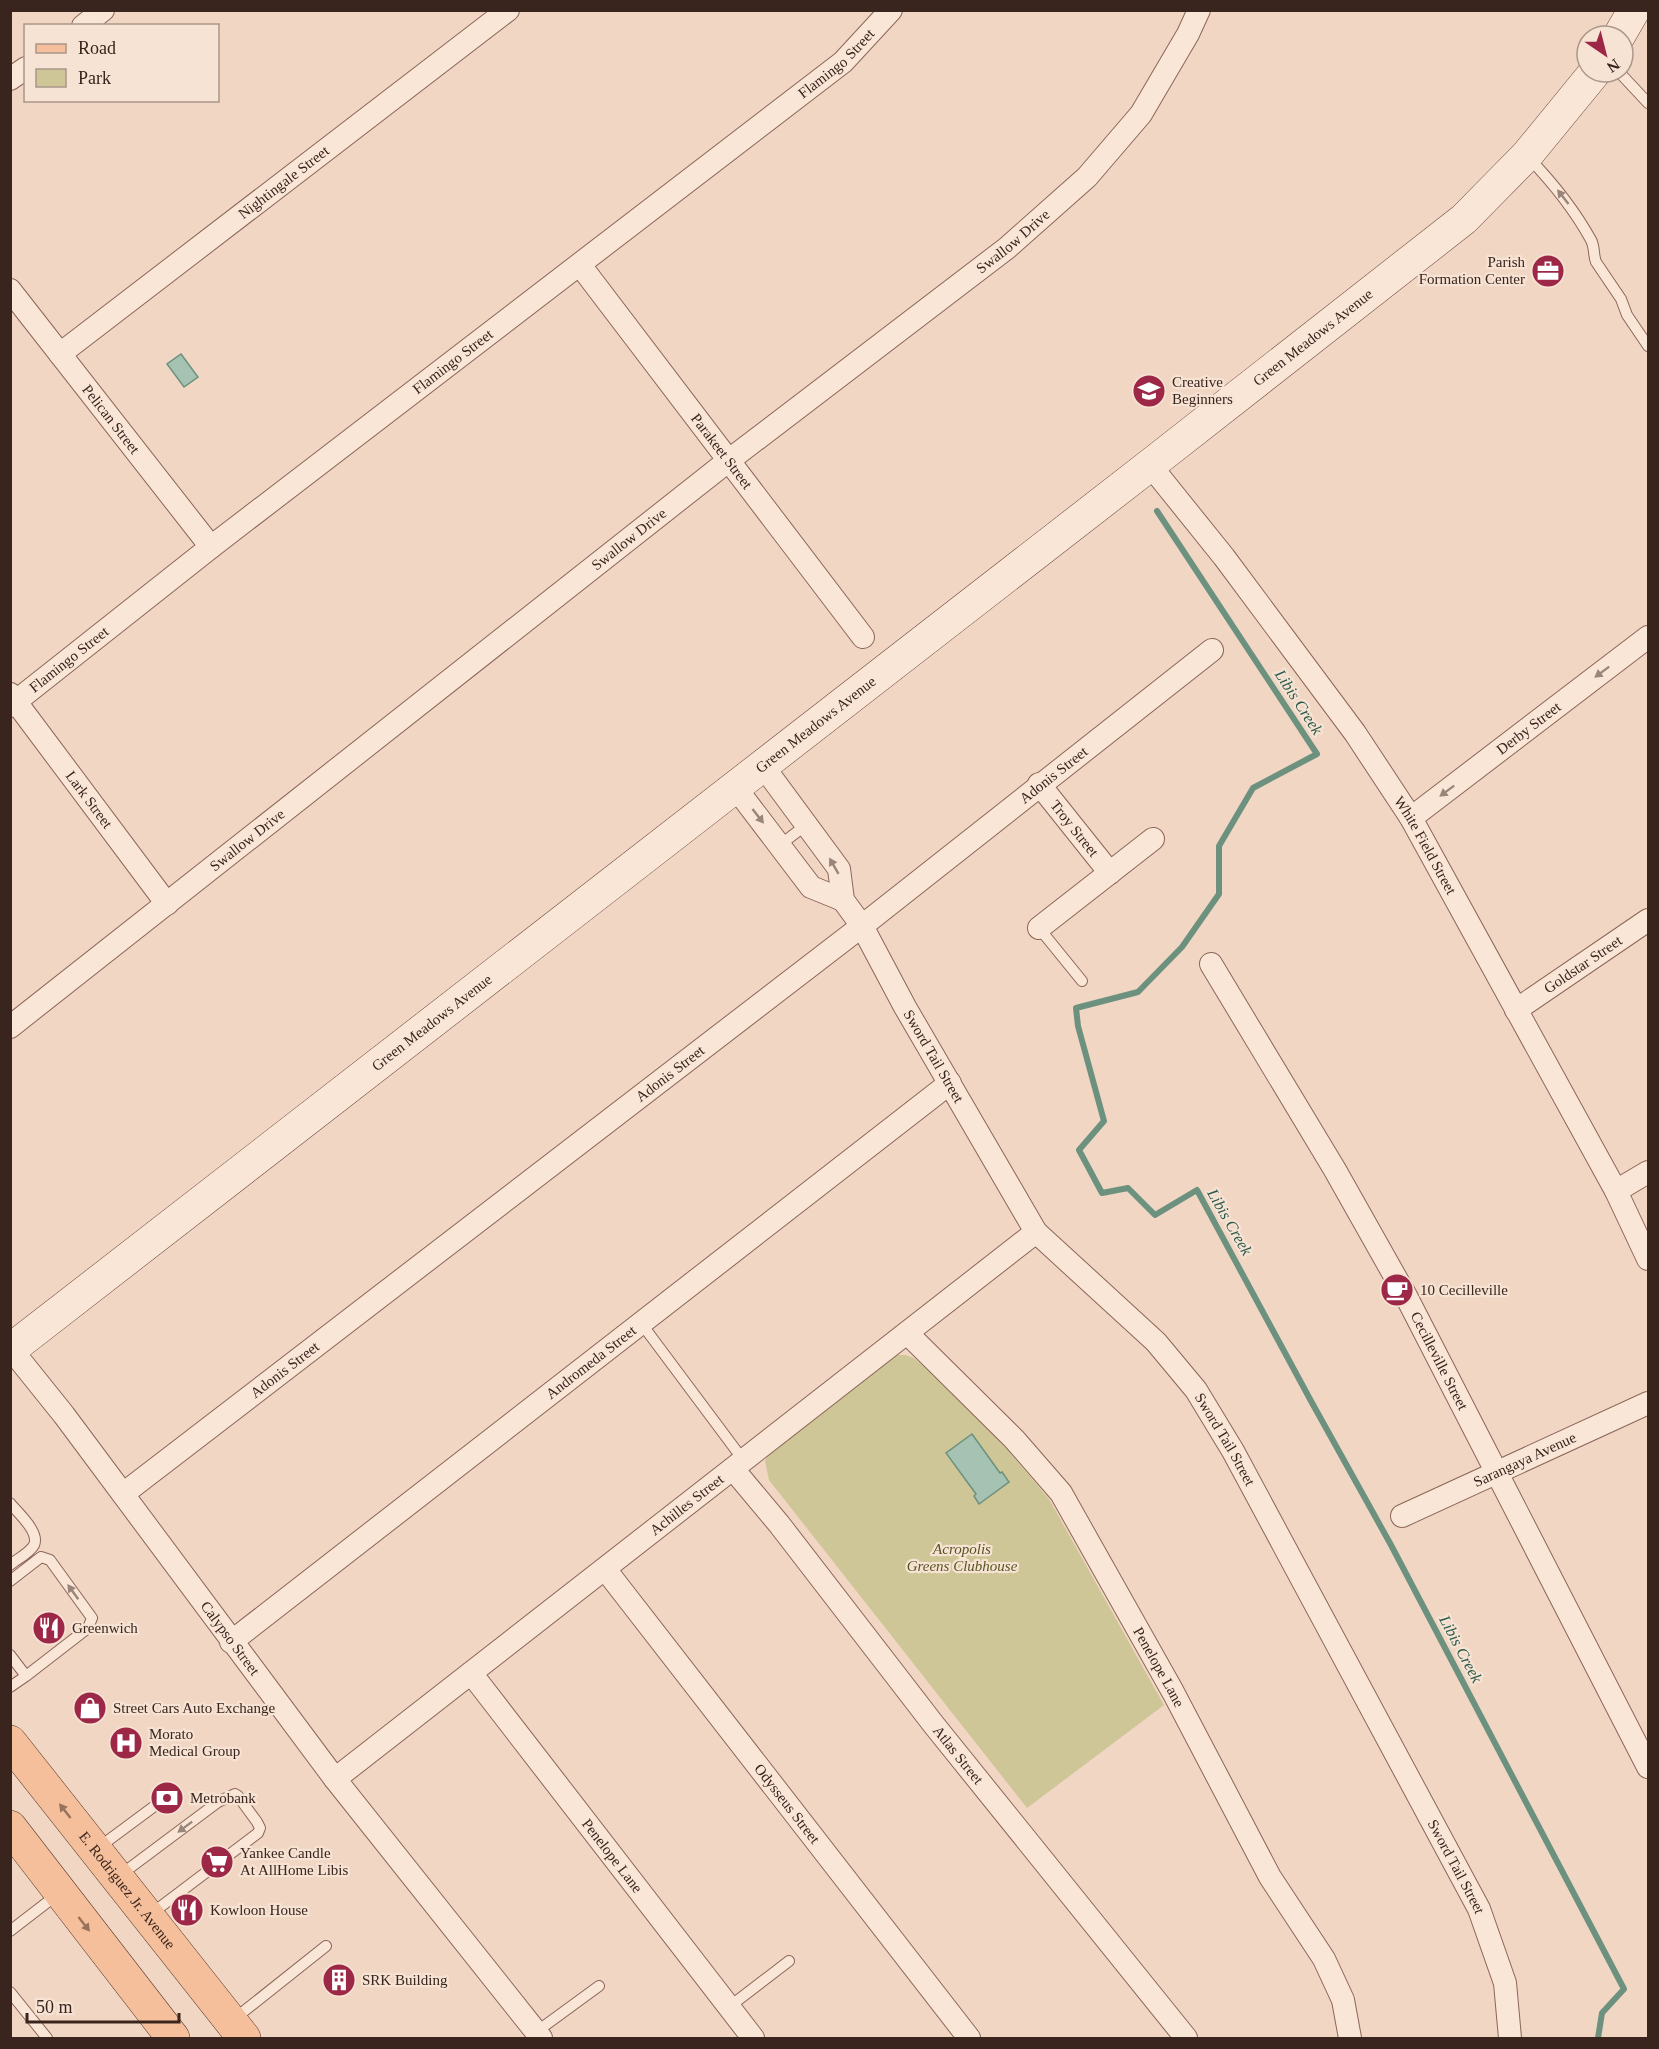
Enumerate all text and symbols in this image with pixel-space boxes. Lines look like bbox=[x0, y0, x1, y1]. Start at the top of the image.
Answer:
legend bbox=[24, 24, 219, 102]
north arrow bbox=[1575, 24, 1635, 84]
street label: Flamingo Street bbox=[795, 25, 878, 101]
text: Road bbox=[78, 38, 116, 58]
text: N bbox=[1603, 56, 1623, 76]
text: Park bbox=[78, 68, 111, 88]
street label: Nightingale Street bbox=[235, 142, 333, 222]
one-way arrow bbox=[1556, 189, 1569, 205]
street label: Swallow Drive bbox=[973, 206, 1053, 277]
office icon: Parish Formation Center bbox=[1530, 253, 1566, 289]
place label: Parish Formation Center bbox=[1419, 254, 1526, 287]
street label: Green Meadows Avenue bbox=[1250, 286, 1376, 389]
street label: Flamingo Street bbox=[410, 325, 496, 397]
school or university icon: Creative Beginners bbox=[1131, 373, 1167, 409]
place label: Creative Beginners bbox=[1172, 374, 1233, 407]
street label: Pelican Street bbox=[79, 382, 143, 457]
street label: Parakeet Street bbox=[688, 410, 756, 493]
street label: Swallow Drive bbox=[588, 505, 670, 573]
street label: Flamingo Street bbox=[26, 623, 112, 696]
water label: Libis Creek bbox=[1271, 666, 1327, 738]
one-way arrow bbox=[1594, 666, 1610, 679]
street label: Green Meadows Avenue bbox=[753, 673, 879, 776]
street label: Derby Street bbox=[1493, 698, 1564, 758]
street label: Adonis Street bbox=[1016, 743, 1091, 807]
street label: Lark Street bbox=[63, 768, 116, 832]
one-way arrow bbox=[1439, 784, 1455, 797]
street label: White Field Street bbox=[1391, 793, 1460, 898]
street label: Troy Street bbox=[1047, 797, 1102, 861]
street label: Swallow Drive bbox=[207, 806, 288, 874]
one-way arrow bbox=[751, 809, 763, 824]
one-way arrow bbox=[829, 857, 840, 874]
street label: Goldstar Street bbox=[1541, 932, 1625, 996]
street label: Green Meadows Avenue bbox=[369, 971, 495, 1074]
street label: Sword Tail Street bbox=[900, 1007, 967, 1106]
street label: Adonis Street bbox=[633, 1042, 708, 1105]
water label: Libis Creek bbox=[1204, 1185, 1256, 1259]
cafe icon: 10 Cecilleville bbox=[1379, 1272, 1415, 1308]
place label: 10 Cecilleville bbox=[1420, 1282, 1508, 1298]
street label: Cecilleville Street bbox=[1408, 1309, 1472, 1413]
street label: Andromeda Street bbox=[543, 1322, 640, 1402]
street label: Adonis Street bbox=[247, 1338, 323, 1401]
street label: Sword Tail Street bbox=[1192, 1390, 1258, 1489]
street label: Sarangaya Avenue bbox=[1471, 1429, 1579, 1490]
street label: Achilles Street bbox=[647, 1470, 727, 1538]
park label: Acropolis Greens Clubhouse bbox=[907, 1541, 1018, 1574]
one-way arrow bbox=[67, 1585, 79, 1601]
street label: Calypso Street bbox=[198, 1598, 263, 1679]
restaurant icon: Greenwich bbox=[31, 1610, 67, 1646]
water label: Libis Creek bbox=[1436, 1612, 1486, 1686]
place label: Greenwich bbox=[72, 1620, 138, 1636]
street label: Penelope Lane bbox=[1130, 1624, 1188, 1710]
shop icon: Street Cars Auto Exchange bbox=[72, 1690, 108, 1726]
place label: Street Cars Auto Exchange bbox=[113, 1700, 275, 1716]
street label: Atlas Street bbox=[930, 1723, 987, 1788]
hospital icon: Morato Medical Group bbox=[108, 1725, 144, 1761]
place label: Morato Medical Group bbox=[149, 1726, 240, 1759]
street label: Odysseus Street bbox=[751, 1761, 823, 1847]
bank icon: Metrobank bbox=[149, 1780, 185, 1816]
place label: Metrobank bbox=[190, 1790, 256, 1806]
one-way arrow bbox=[59, 1803, 72, 1819]
street label: Penelope Lane bbox=[579, 1816, 646, 1896]
street label: Sword Tail Street bbox=[1424, 1817, 1488, 1916]
one-way arrow bbox=[177, 1821, 192, 1833]
street label: E. Rodriguez Jr. Avenue bbox=[76, 1828, 179, 1952]
supermarket icon: Yankee Candle At AllHome Libis bbox=[199, 1844, 235, 1880]
place label: Yankee Candle At AllHome Libis bbox=[240, 1845, 348, 1878]
restaurant icon: Kowloon House bbox=[169, 1892, 205, 1928]
place label: Kowloon House bbox=[210, 1902, 308, 1918]
one-way arrow bbox=[78, 1916, 90, 1931]
building icon: SRK Building bbox=[321, 1962, 357, 1998]
place label: SRK Building bbox=[362, 1972, 448, 1988]
scale bar bbox=[27, 1986, 178, 2024]
text: 50 m bbox=[36, 1997, 73, 2017]

